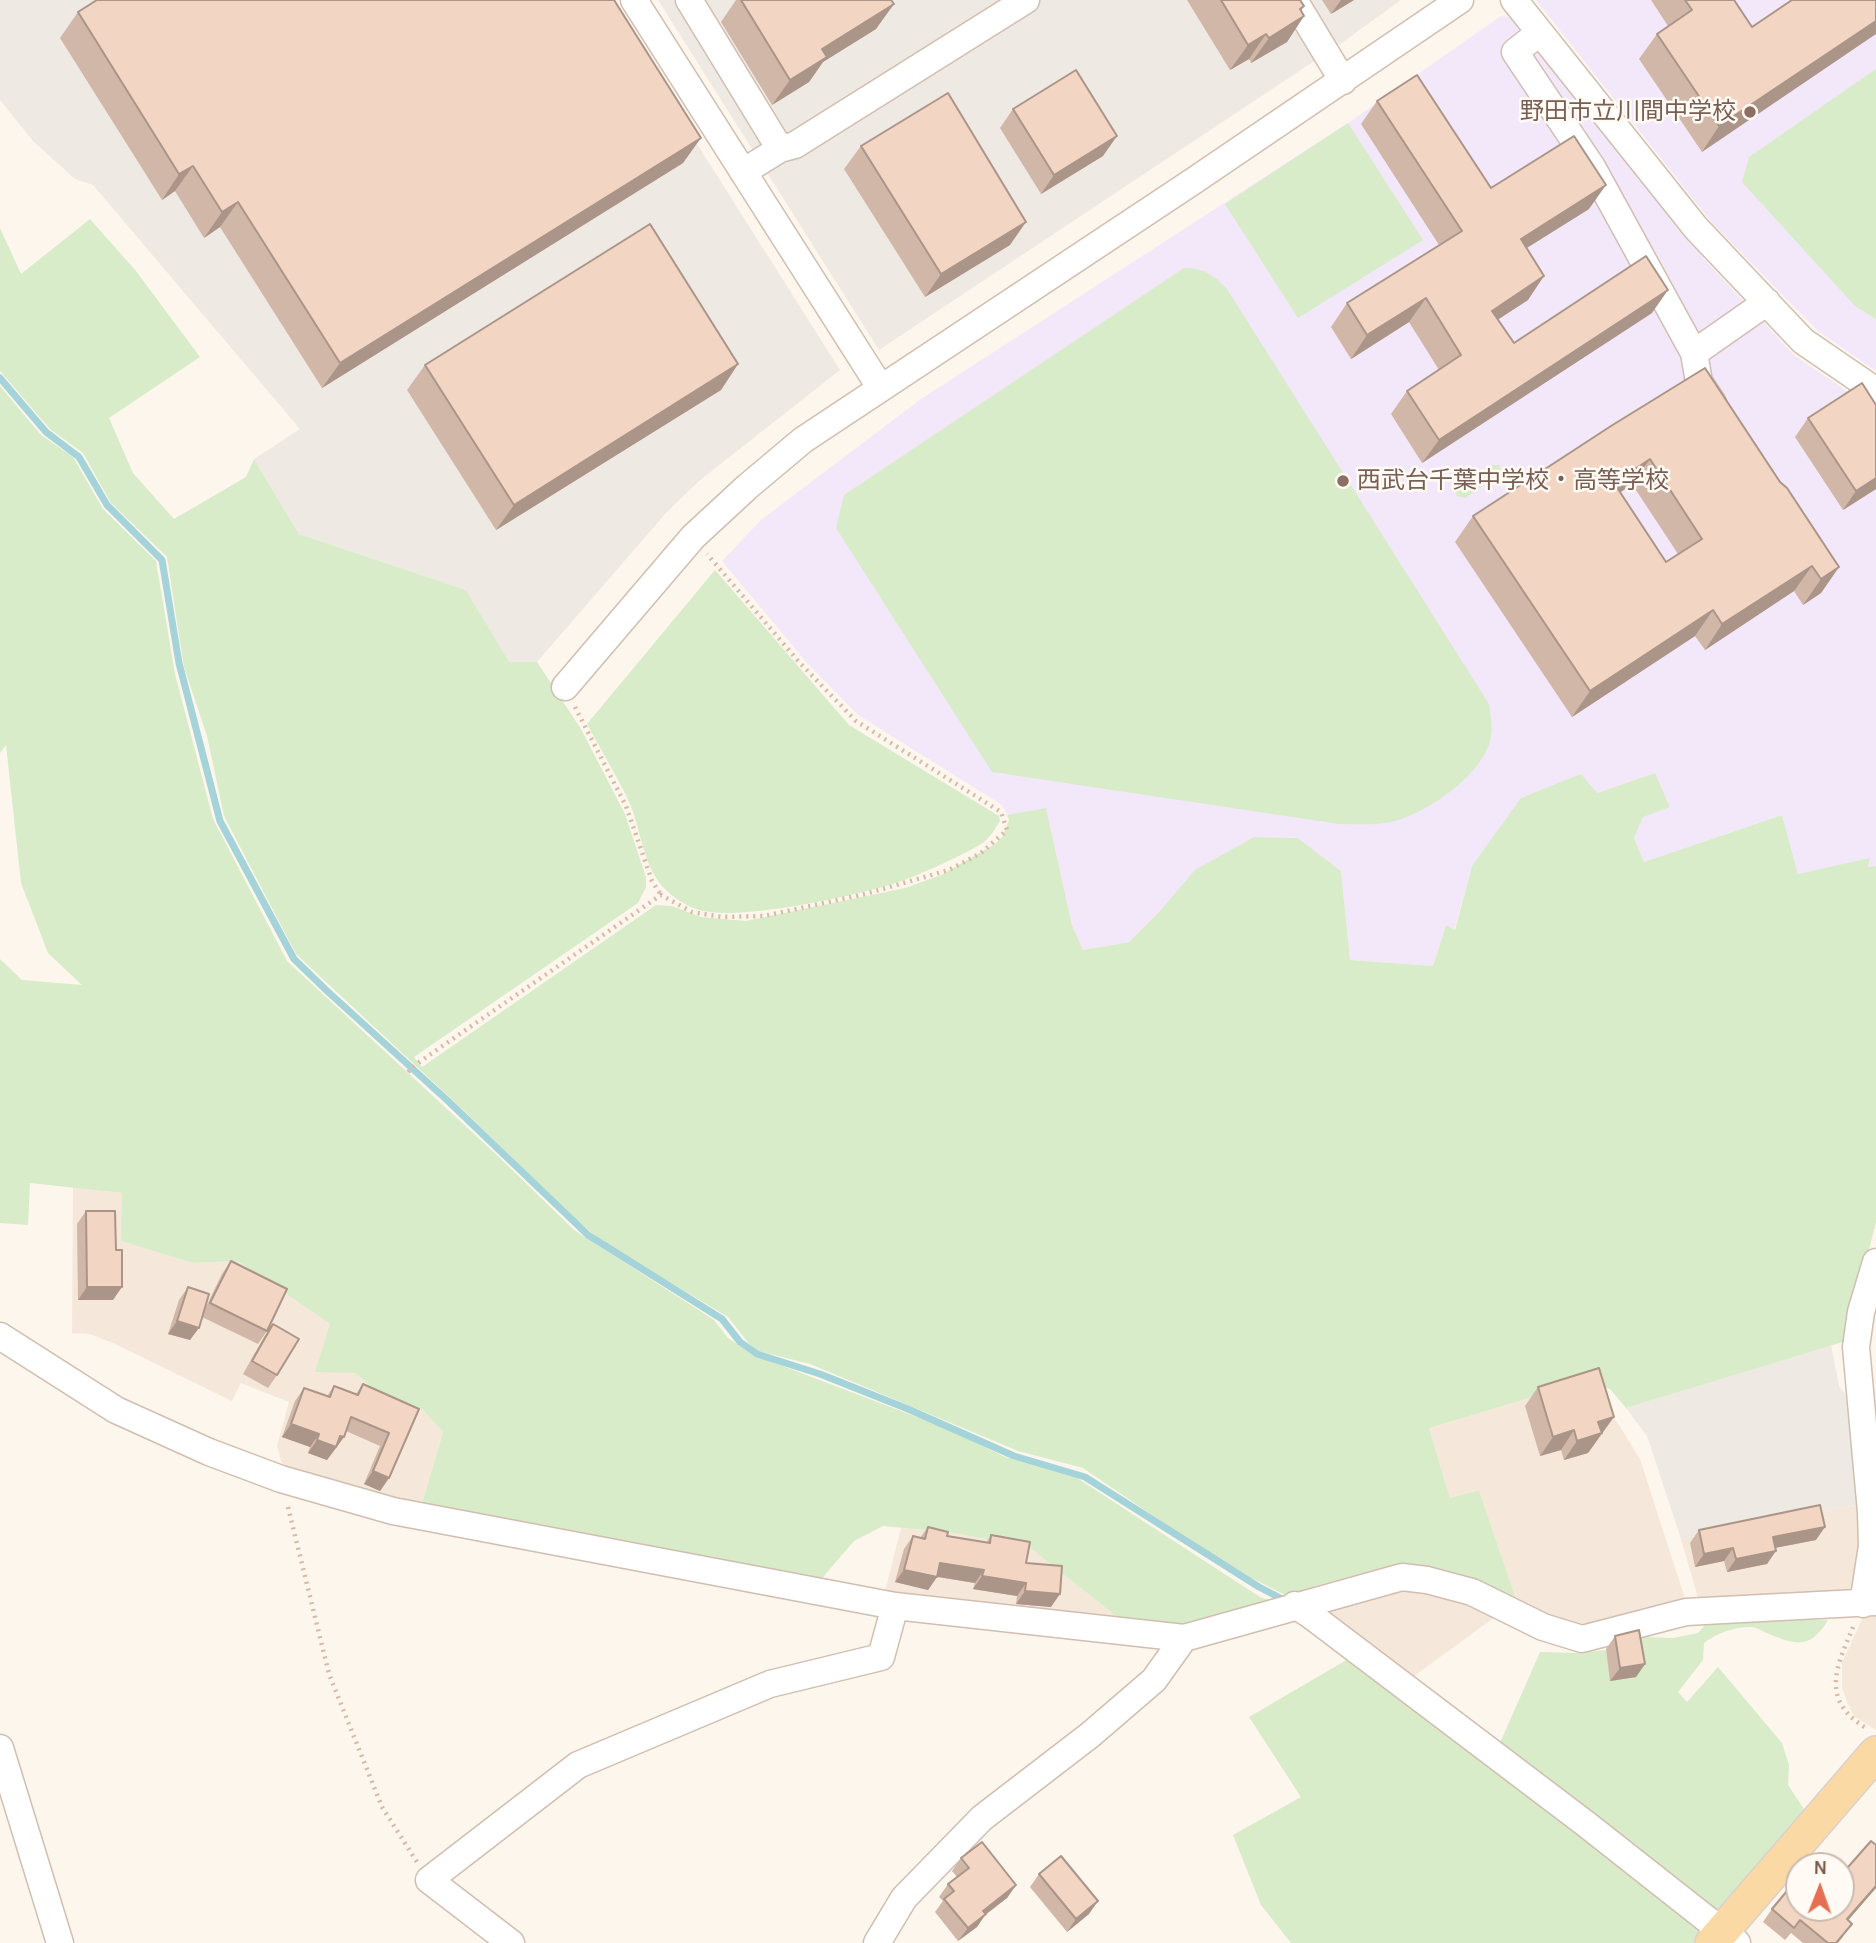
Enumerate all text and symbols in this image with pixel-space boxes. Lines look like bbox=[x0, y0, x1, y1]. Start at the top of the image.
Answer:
place label: 野田市立川間中学校 bbox=[1520, 98, 1736, 126]
marker: 野田市立川間中学校 bbox=[1742, 104, 1758, 120]
place label: 西武台千葉中学校・高等学校 bbox=[1357, 467, 1669, 495]
marker: 西武台千葉中学校・高等学校 bbox=[1335, 473, 1351, 489]
north arrow bbox=[1785, 1852, 1855, 1922]
text: N bbox=[1813, 1857, 1827, 1879]

